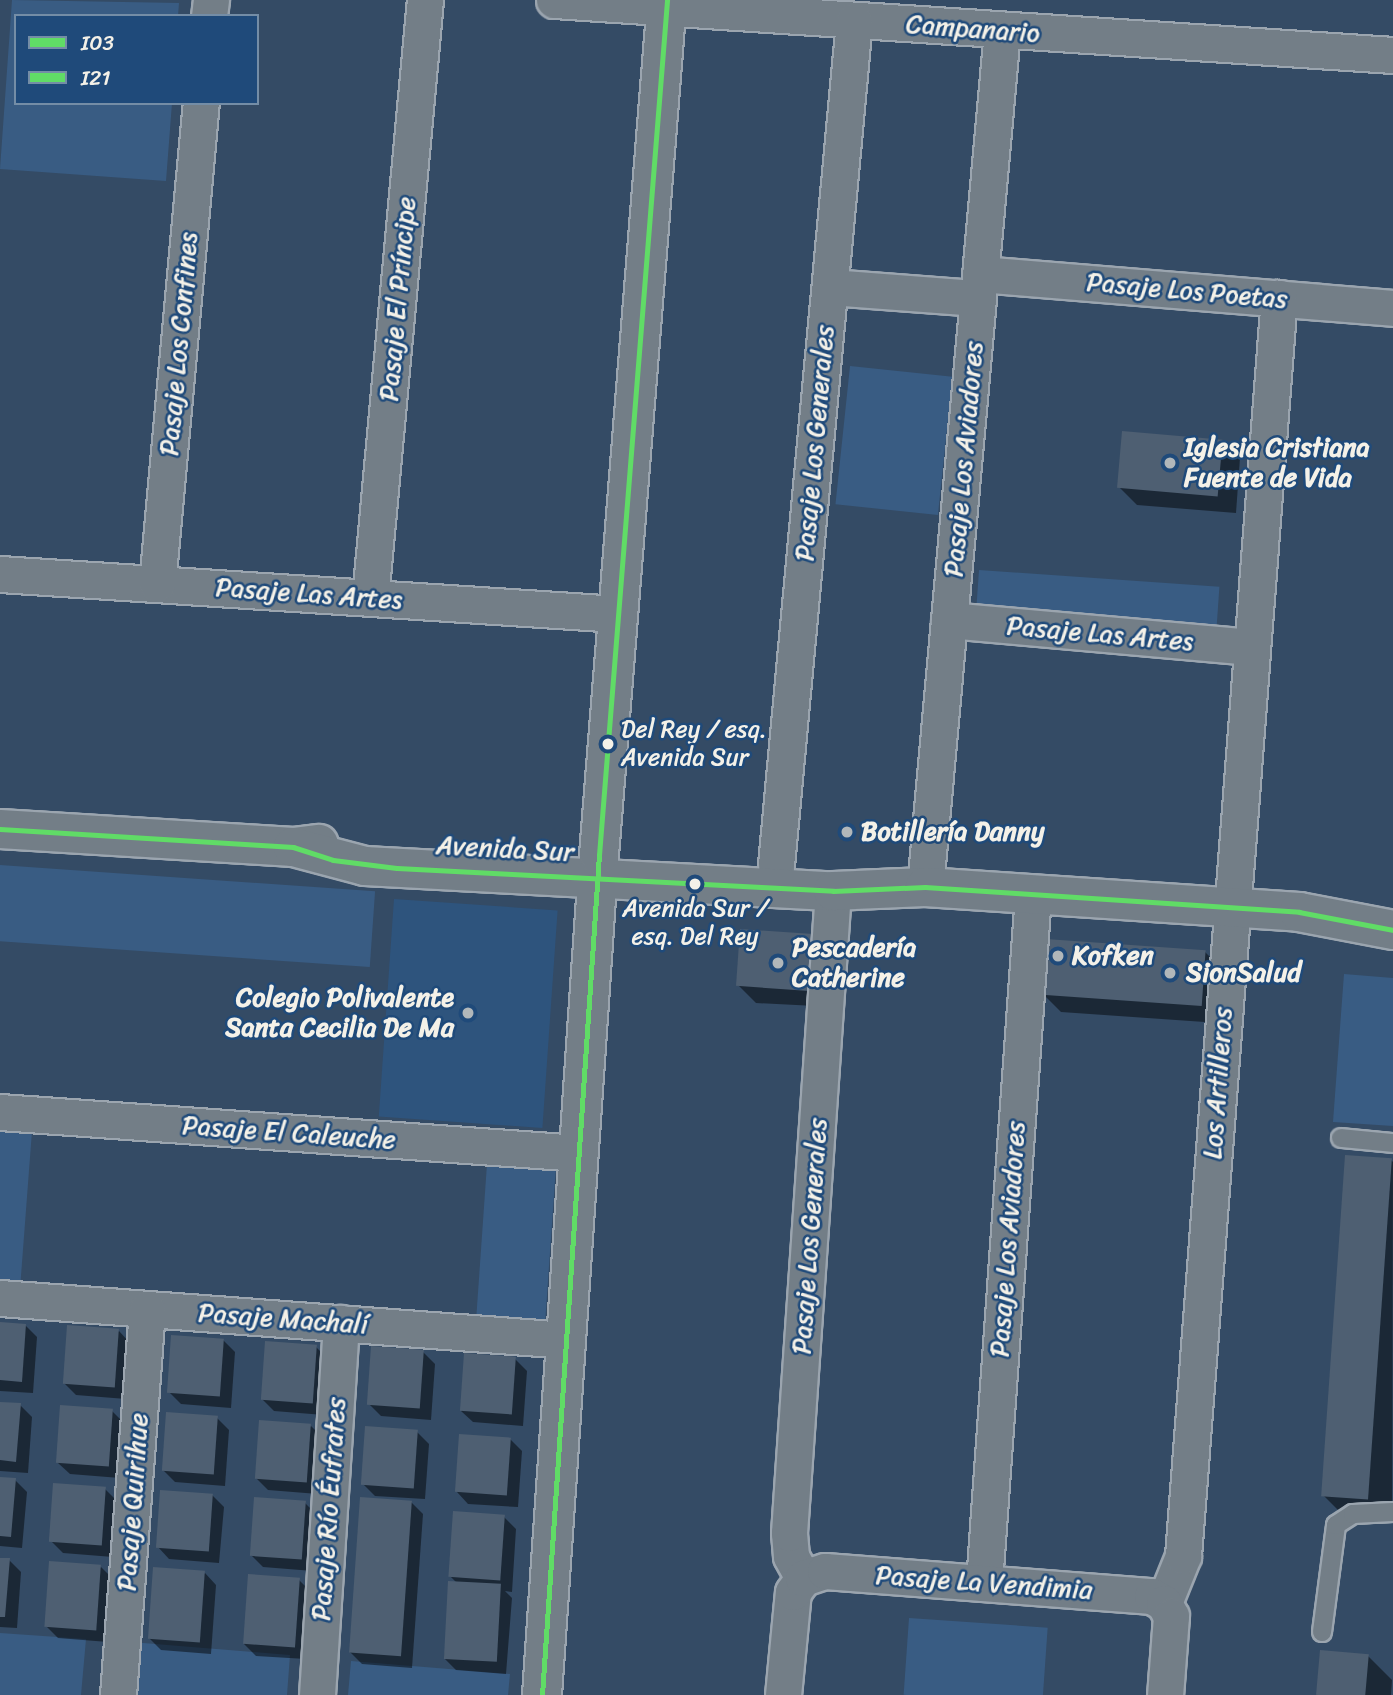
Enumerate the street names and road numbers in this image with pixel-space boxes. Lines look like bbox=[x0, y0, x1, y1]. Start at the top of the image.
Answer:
street label: Campanario bbox=[905, 9, 1041, 49]
street label: Pasaje El Príncipe bbox=[374, 195, 422, 403]
street label: Pasaje Los Confines bbox=[154, 230, 204, 458]
street label: Pasaje Los Poetas bbox=[1084, 267, 1290, 315]
street label: Pasaje Los Generales bbox=[789, 323, 841, 563]
street label: Pasaje Los Aviadores bbox=[938, 339, 990, 579]
street label: Pasaje Las Artes bbox=[214, 572, 404, 616]
street label: Pasaje Las Artes bbox=[1005, 610, 1195, 658]
street label: Avenida Sur bbox=[435, 830, 575, 868]
street label: Los Artilleros bbox=[1197, 1006, 1239, 1160]
street label: Pasaje El Caleuche bbox=[181, 1110, 397, 1156]
street label: Pasaje Los Generales bbox=[786, 1116, 834, 1356]
street label: Pasaje Los Aviadores bbox=[984, 1119, 1032, 1359]
street label: Pasaje Machalí bbox=[197, 1298, 369, 1340]
street label: Pasaje Río Éufrates bbox=[306, 1397, 352, 1621]
street label: Pasaje Quirihue bbox=[111, 1412, 155, 1592]
street label: Pasaje La Vendimia bbox=[876, 1560, 1092, 1606]

